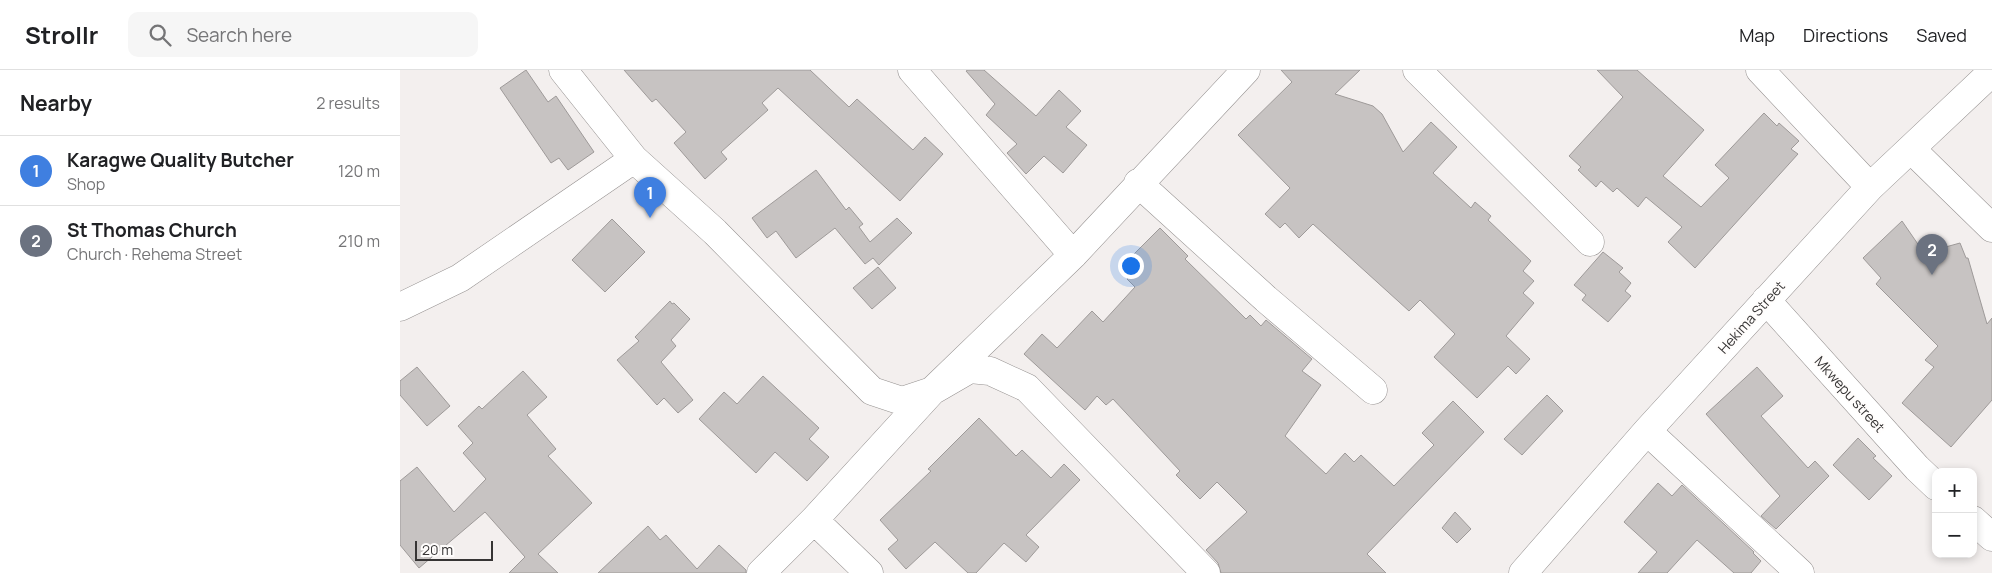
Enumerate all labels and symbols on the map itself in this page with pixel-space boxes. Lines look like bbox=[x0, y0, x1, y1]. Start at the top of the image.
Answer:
pin: 1 bbox=[634, 177, 666, 218]
pin: 2 bbox=[1916, 234, 1948, 275]
your location bbox=[1118, 253, 1144, 279]
street label: Hekima Street bbox=[1713, 276, 1789, 357]
street label: Mkwepu street bbox=[1811, 352, 1890, 436]
scale bar bbox=[415, 538, 492, 561]

